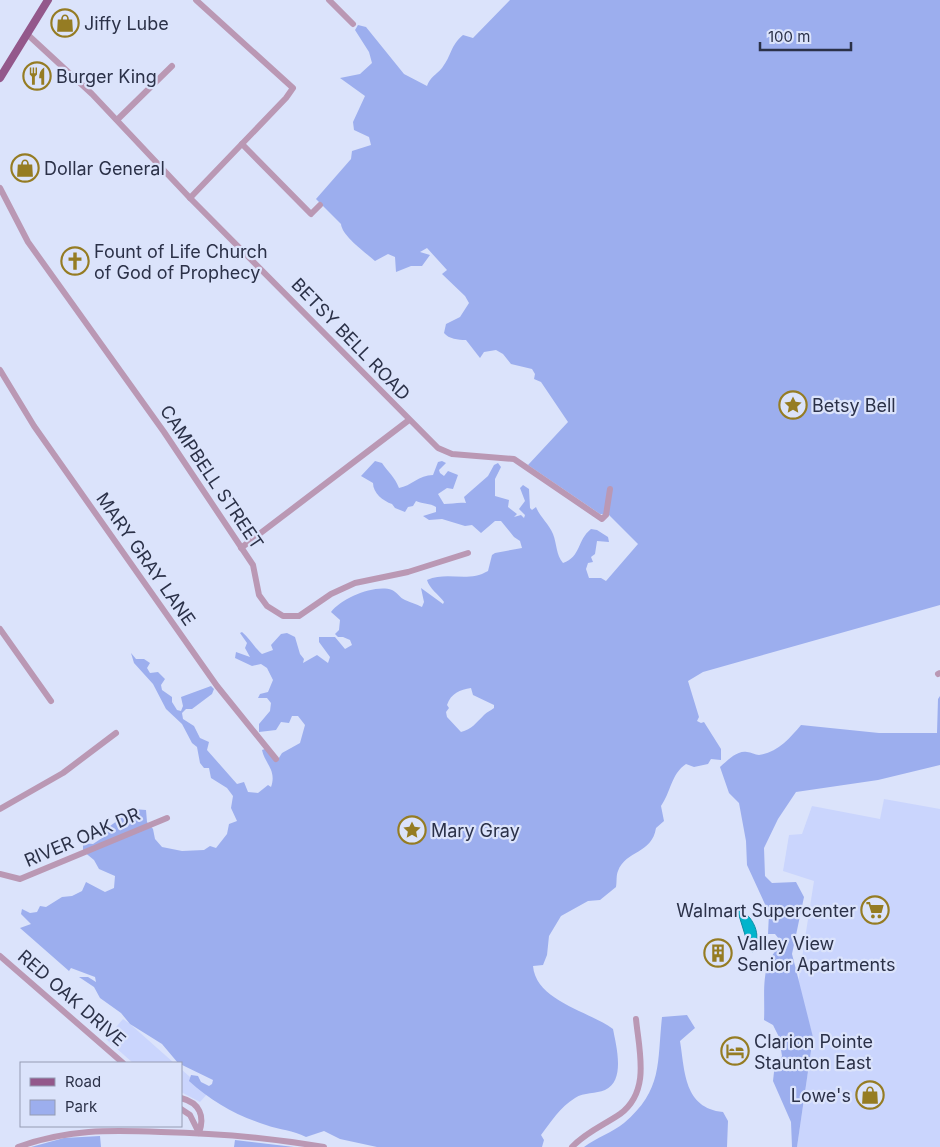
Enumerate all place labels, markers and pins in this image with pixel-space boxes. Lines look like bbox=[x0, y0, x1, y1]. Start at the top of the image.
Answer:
shop icon: Jiffy Lube bbox=[50, 8, 80, 38]
place label: Jiffy Lube bbox=[84, 13, 169, 34]
restaurant icon: Burger King bbox=[22, 61, 52, 91]
place label: Burger King bbox=[56, 66, 157, 87]
shop icon: Dollar General bbox=[10, 153, 40, 183]
place label: Dollar General bbox=[44, 158, 165, 179]
place label: Fount of Life Church of God of Prophecy bbox=[94, 241, 268, 283]
church icon: Fount of Life Church of God of Prophecy bbox=[60, 246, 90, 276]
place icon: Betsy Bell bbox=[778, 390, 808, 420]
place label: Betsy Bell bbox=[812, 395, 896, 416]
place icon: Mary Gray bbox=[397, 815, 427, 845]
place label: Mary Gray bbox=[431, 820, 520, 841]
supermarket icon: Walmart Supercenter bbox=[860, 895, 890, 925]
place label: Walmart Supercenter bbox=[676, 900, 856, 921]
place label: Valley View Senior Apartments bbox=[737, 933, 895, 975]
building icon: Valley View Senior Apartments bbox=[703, 938, 733, 968]
place label: Clarion Pointe Staunton East bbox=[754, 1031, 873, 1073]
hotel icon: Clarion Pointe Staunton East bbox=[720, 1036, 750, 1066]
shop icon: Lowe's bbox=[855, 1080, 885, 1110]
place label: Lowe's bbox=[791, 1085, 851, 1106]

